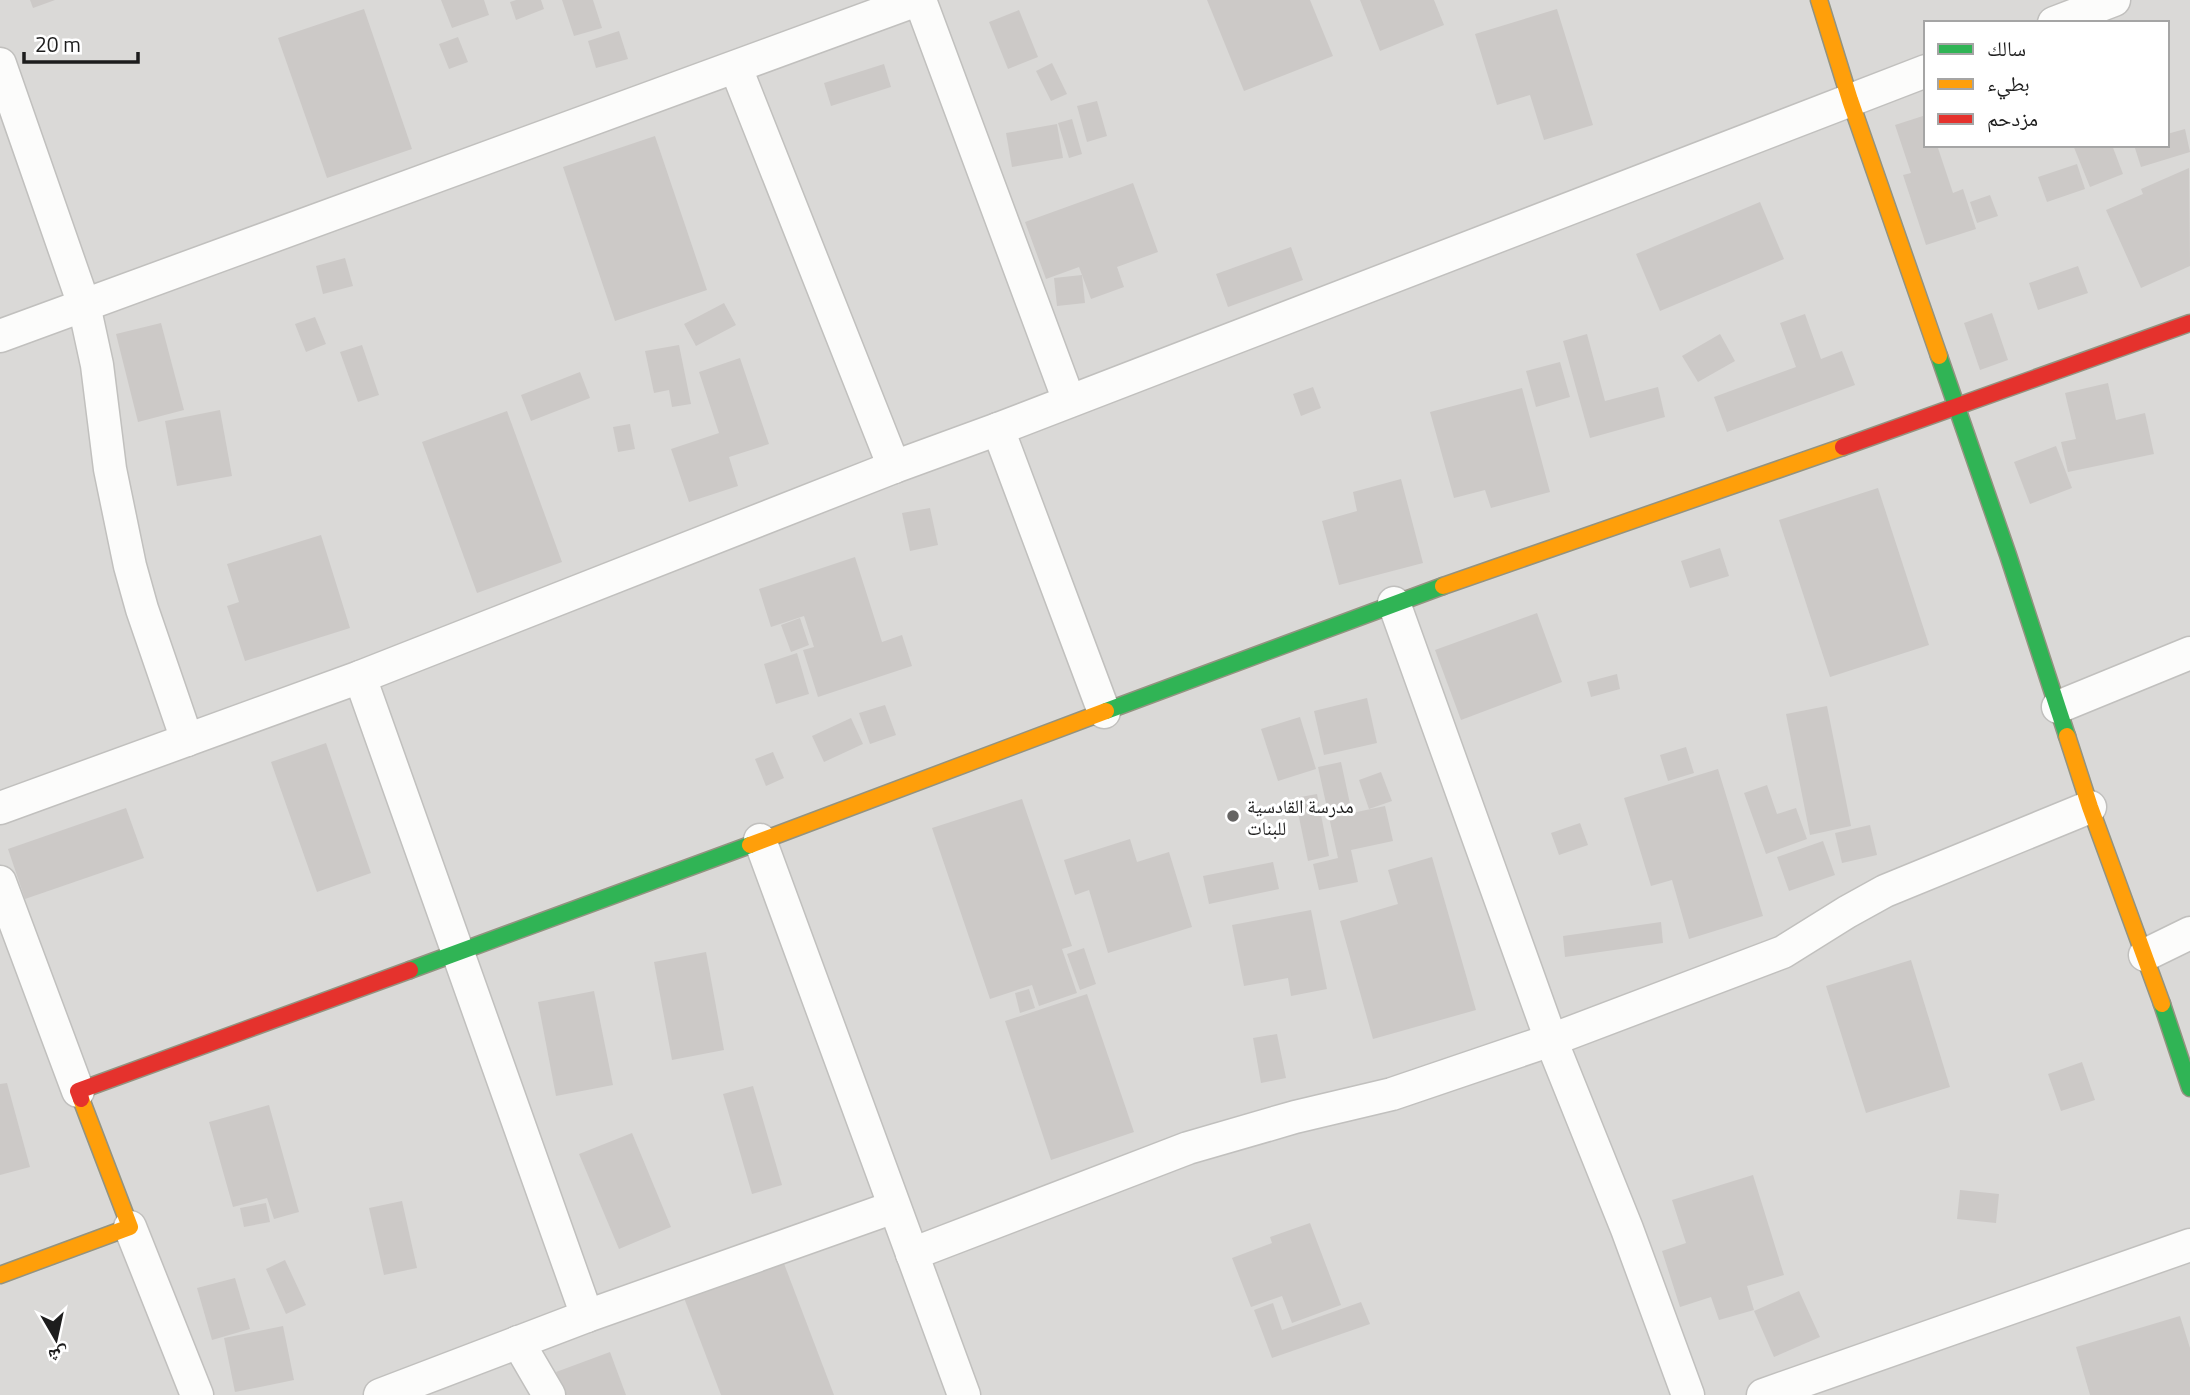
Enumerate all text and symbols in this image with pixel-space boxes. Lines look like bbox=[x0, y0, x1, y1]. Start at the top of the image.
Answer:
scale bar bbox=[24, 21, 138, 65]
legend bbox=[1924, 21, 2169, 147]
text: 20 m bbox=[35, 28, 81, 60]
text: سالك bbox=[1987, 32, 2026, 64]
text: بطيء bbox=[1987, 67, 2030, 100]
text: مزدحم bbox=[1987, 102, 2038, 134]
place label: مدرسة القادسية للبنات bbox=[1247, 791, 1354, 842]
marker: مدرسة القادسية للبنات bbox=[1225, 808, 1241, 824]
north arrow bbox=[21, 1304, 91, 1374]
text: ش bbox=[47, 1340, 71, 1372]

